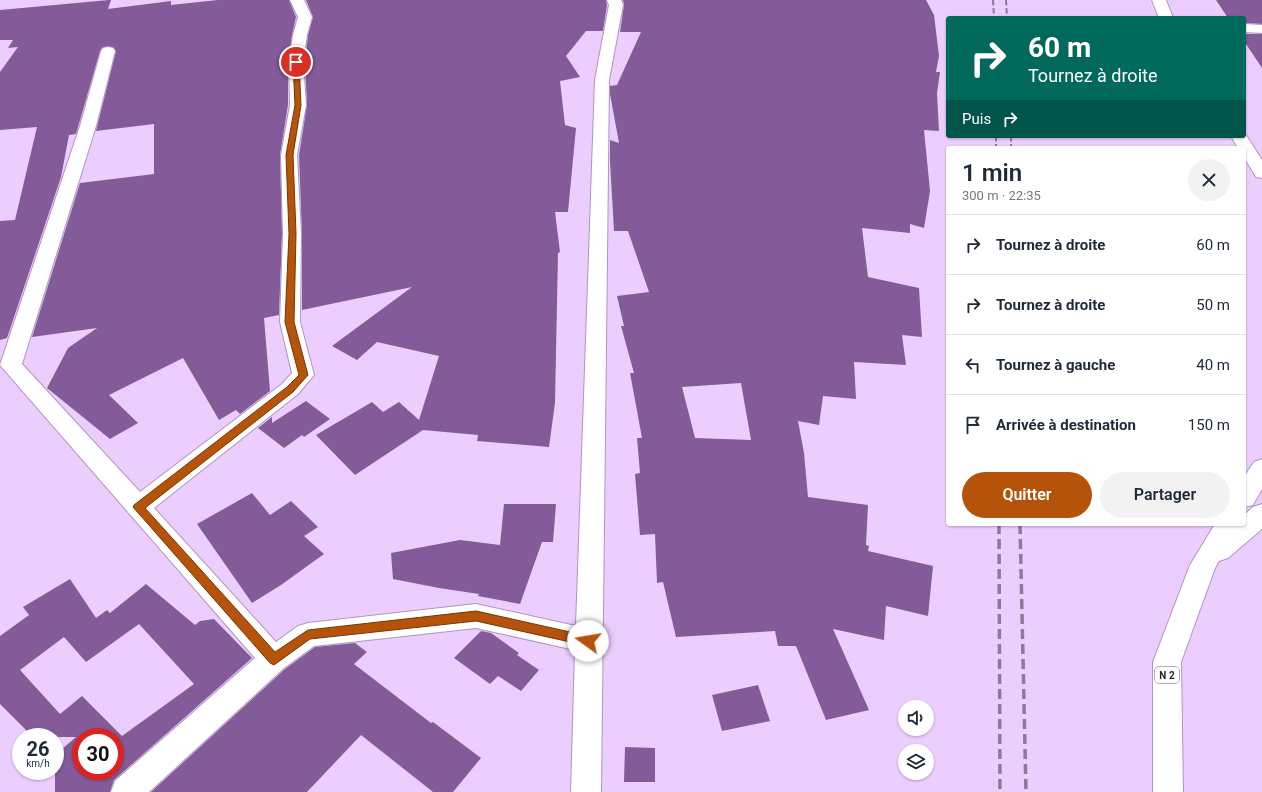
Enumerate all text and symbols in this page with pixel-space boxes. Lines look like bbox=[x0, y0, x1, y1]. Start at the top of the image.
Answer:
text: 60 m bbox=[1028, 31, 1091, 64]
icon: right bbox=[962, 32, 1014, 84]
pin bbox=[279, 45, 313, 79]
icon: arrive bbox=[285, 51, 307, 73]
text: Tournez à droite bbox=[1028, 65, 1157, 86]
icon: right bbox=[999, 108, 1021, 130]
text: Puis bbox=[962, 110, 991, 128]
text: 1 min bbox=[962, 159, 1022, 187]
button: close bbox=[1188, 159, 1230, 201]
text: 300 m · 22:35 bbox=[962, 188, 1041, 203]
icon: right bbox=[962, 234, 984, 256]
text: Tournez à droite bbox=[996, 236, 1105, 254]
text: 60 m bbox=[1196, 236, 1230, 254]
icon: right bbox=[962, 294, 984, 316]
text: Tournez à droite bbox=[996, 296, 1105, 314]
text: 50 m bbox=[1196, 296, 1230, 314]
icon: left bbox=[962, 354, 984, 376]
text: Tournez à gauche bbox=[996, 356, 1115, 374]
text: 40 m bbox=[1196, 356, 1230, 374]
icon: arrive bbox=[962, 414, 984, 436]
text: Arrivée à destination bbox=[996, 416, 1136, 434]
text: 150 m bbox=[1188, 416, 1230, 434]
button: Quitter bbox=[962, 472, 1092, 518]
button: Partager bbox=[1100, 472, 1230, 518]
position arrow bbox=[567, 620, 609, 662]
road number: N 2 bbox=[1155, 667, 1179, 683]
map controls bbox=[898, 700, 934, 780]
button: sound bbox=[898, 700, 934, 736]
speed limit sign: 30 bbox=[72, 728, 124, 780]
text: 26 bbox=[27, 737, 49, 761]
button: layers bbox=[898, 744, 934, 780]
text: km/h bbox=[26, 758, 50, 769]

